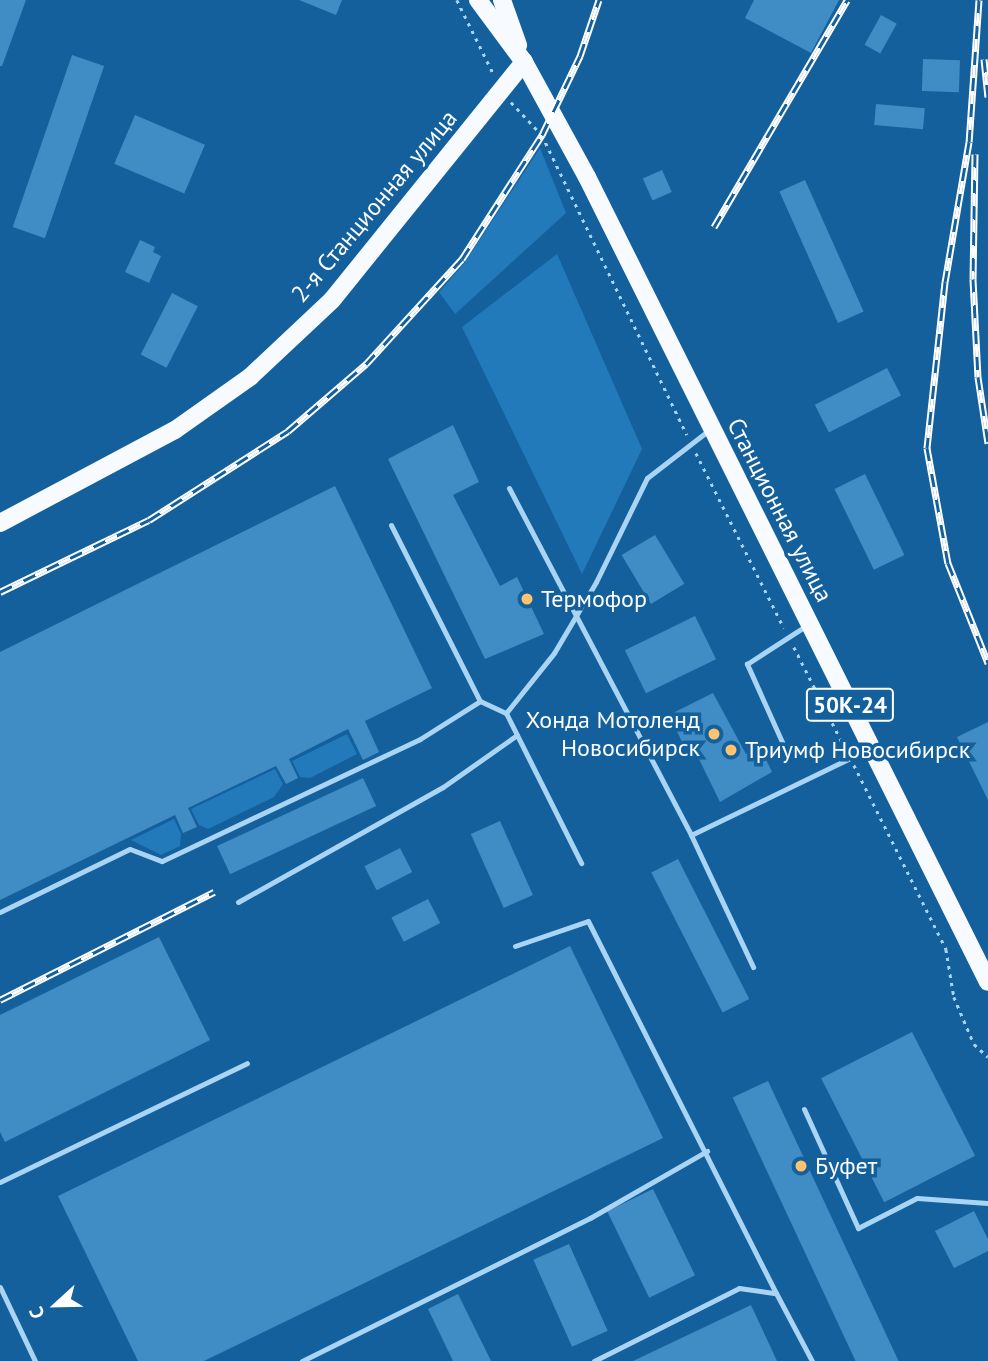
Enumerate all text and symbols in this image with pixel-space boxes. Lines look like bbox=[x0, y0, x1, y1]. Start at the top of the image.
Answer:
street label: 2-я Станционная улица bbox=[285, 104, 463, 308]
street label: Станционная улица bbox=[721, 413, 839, 607]
place label: Термофор bbox=[541, 585, 647, 613]
marker: Термофор bbox=[519, 591, 535, 607]
road number: 50К-24 bbox=[804, 685, 896, 724]
place label: Хонда Мотоленд Новосибирск bbox=[526, 706, 700, 762]
marker: Хонда Мотоленд Новосибирск bbox=[706, 726, 722, 742]
place label: Триумф Новосибирск bbox=[745, 736, 970, 764]
marker: Триумф Новосибирск bbox=[723, 742, 739, 758]
place label: Буфет bbox=[815, 1152, 877, 1180]
marker: Буфет bbox=[793, 1158, 809, 1174]
north arrow bbox=[21, 1270, 91, 1340]
text: С bbox=[23, 1303, 50, 1322]

